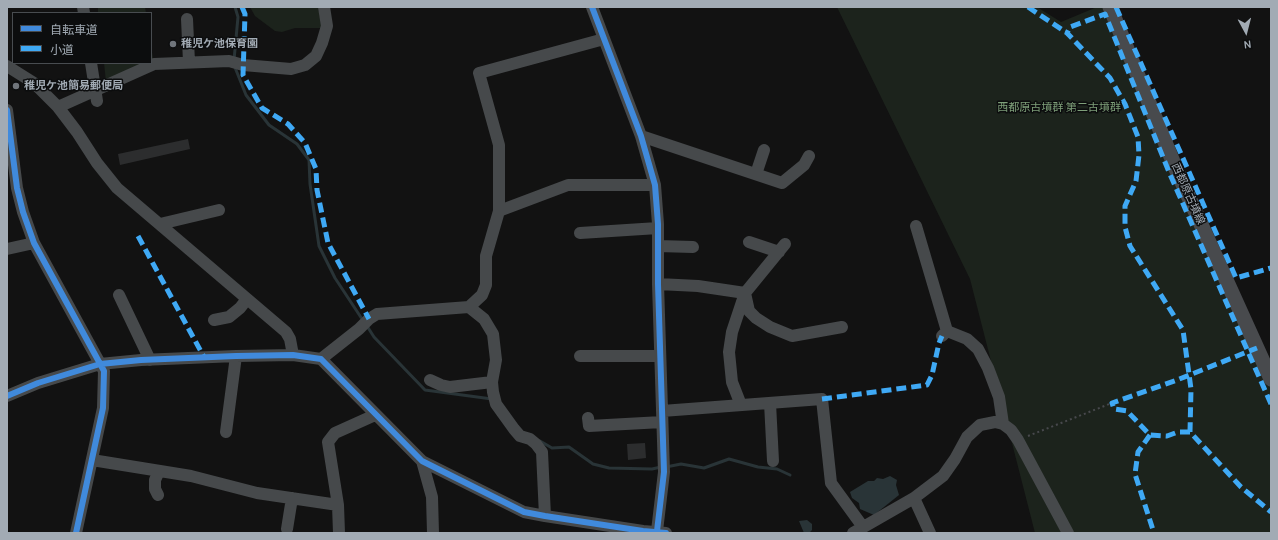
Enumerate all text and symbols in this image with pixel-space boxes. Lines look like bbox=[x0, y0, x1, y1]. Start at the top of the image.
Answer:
legend bbox=[12, 12, 152, 64]
north arrow bbox=[1226, 12, 1266, 52]
text: 自転車道 bbox=[50, 23, 98, 37]
place label: 稚児ケ池保育園 bbox=[181, 37, 258, 51]
text: N bbox=[1243, 37, 1252, 51]
marker: 稚児ケ池保育園 bbox=[168, 39, 178, 49]
text: 小道 bbox=[50, 43, 74, 57]
place label: 稚児ケ池簡易郵便局 bbox=[24, 79, 123, 93]
marker: 稚児ケ池簡易郵便局 bbox=[11, 81, 21, 91]
park label: 西都原古墳群 第二古墳群 bbox=[997, 101, 1121, 115]
street label: 西都原古墳線 bbox=[1169, 161, 1207, 227]

